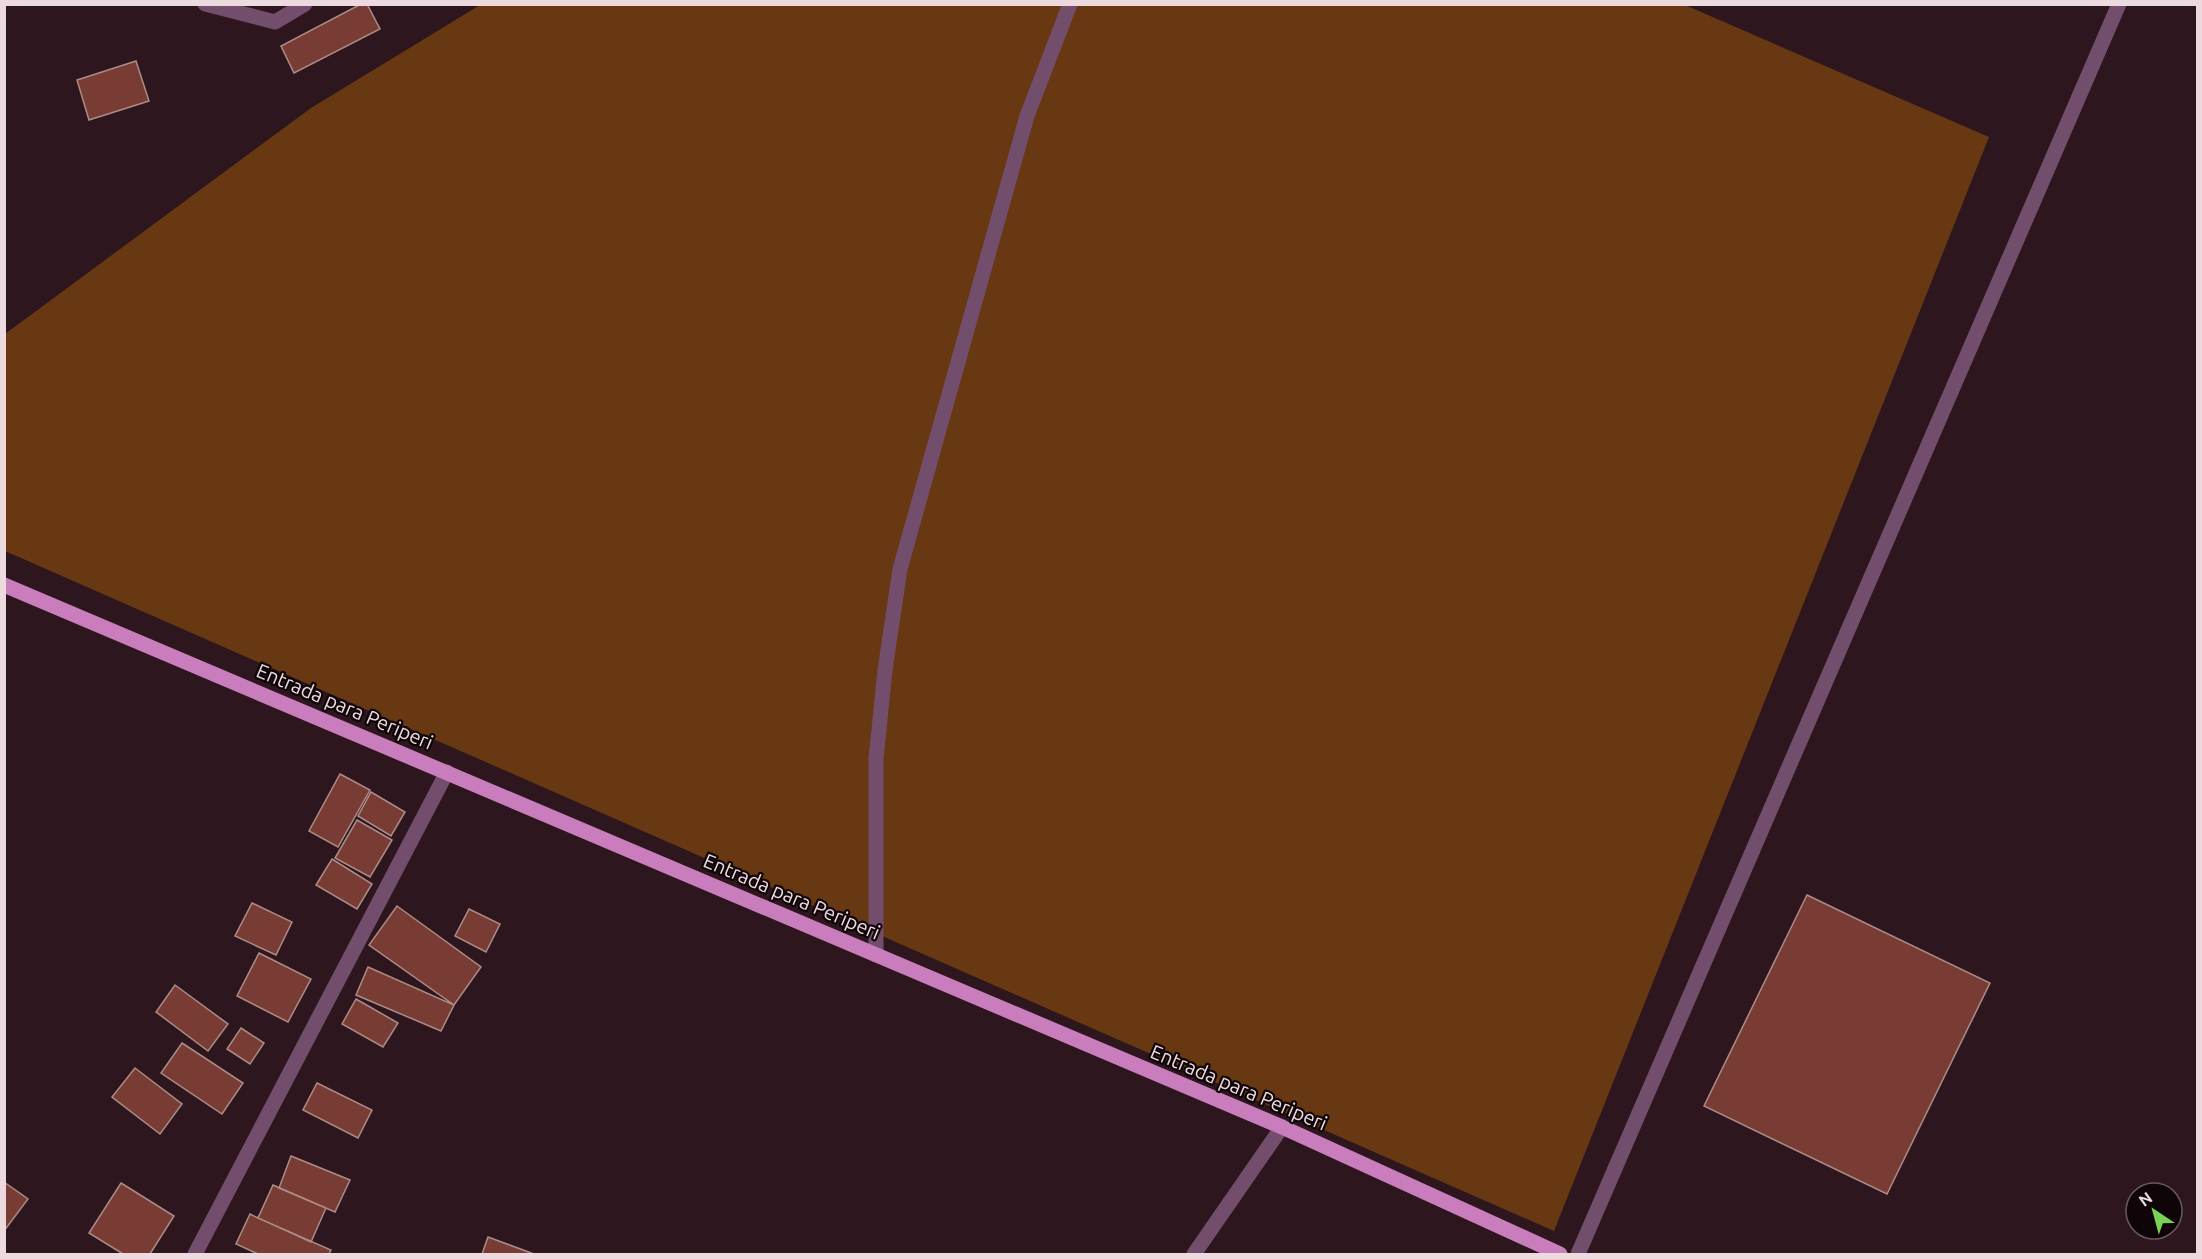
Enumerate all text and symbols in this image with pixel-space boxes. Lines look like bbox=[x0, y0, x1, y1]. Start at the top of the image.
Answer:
street label: Entrada para Periperi bbox=[253, 658, 437, 754]
street label: Entrada para Periperi bbox=[700, 848, 884, 944]
street label: Entrada para Periperi bbox=[1147, 1039, 1331, 1135]
north arrow bbox=[2124, 1181, 2184, 1241]
text: N bbox=[2135, 1188, 2155, 1210]

